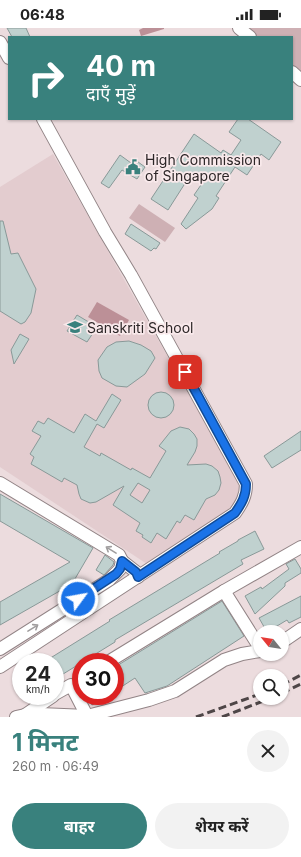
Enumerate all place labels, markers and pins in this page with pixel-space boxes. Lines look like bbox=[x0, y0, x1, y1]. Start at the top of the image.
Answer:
place label: High Commission of Singapore bbox=[145, 151, 261, 184]
public building icon: High Commission of Singapore bbox=[124, 158, 142, 176]
school or university icon: Sanskriti School bbox=[66, 318, 84, 336]
place label: Sanskriti School bbox=[87, 319, 193, 336]
pin bbox=[168, 355, 202, 389]

